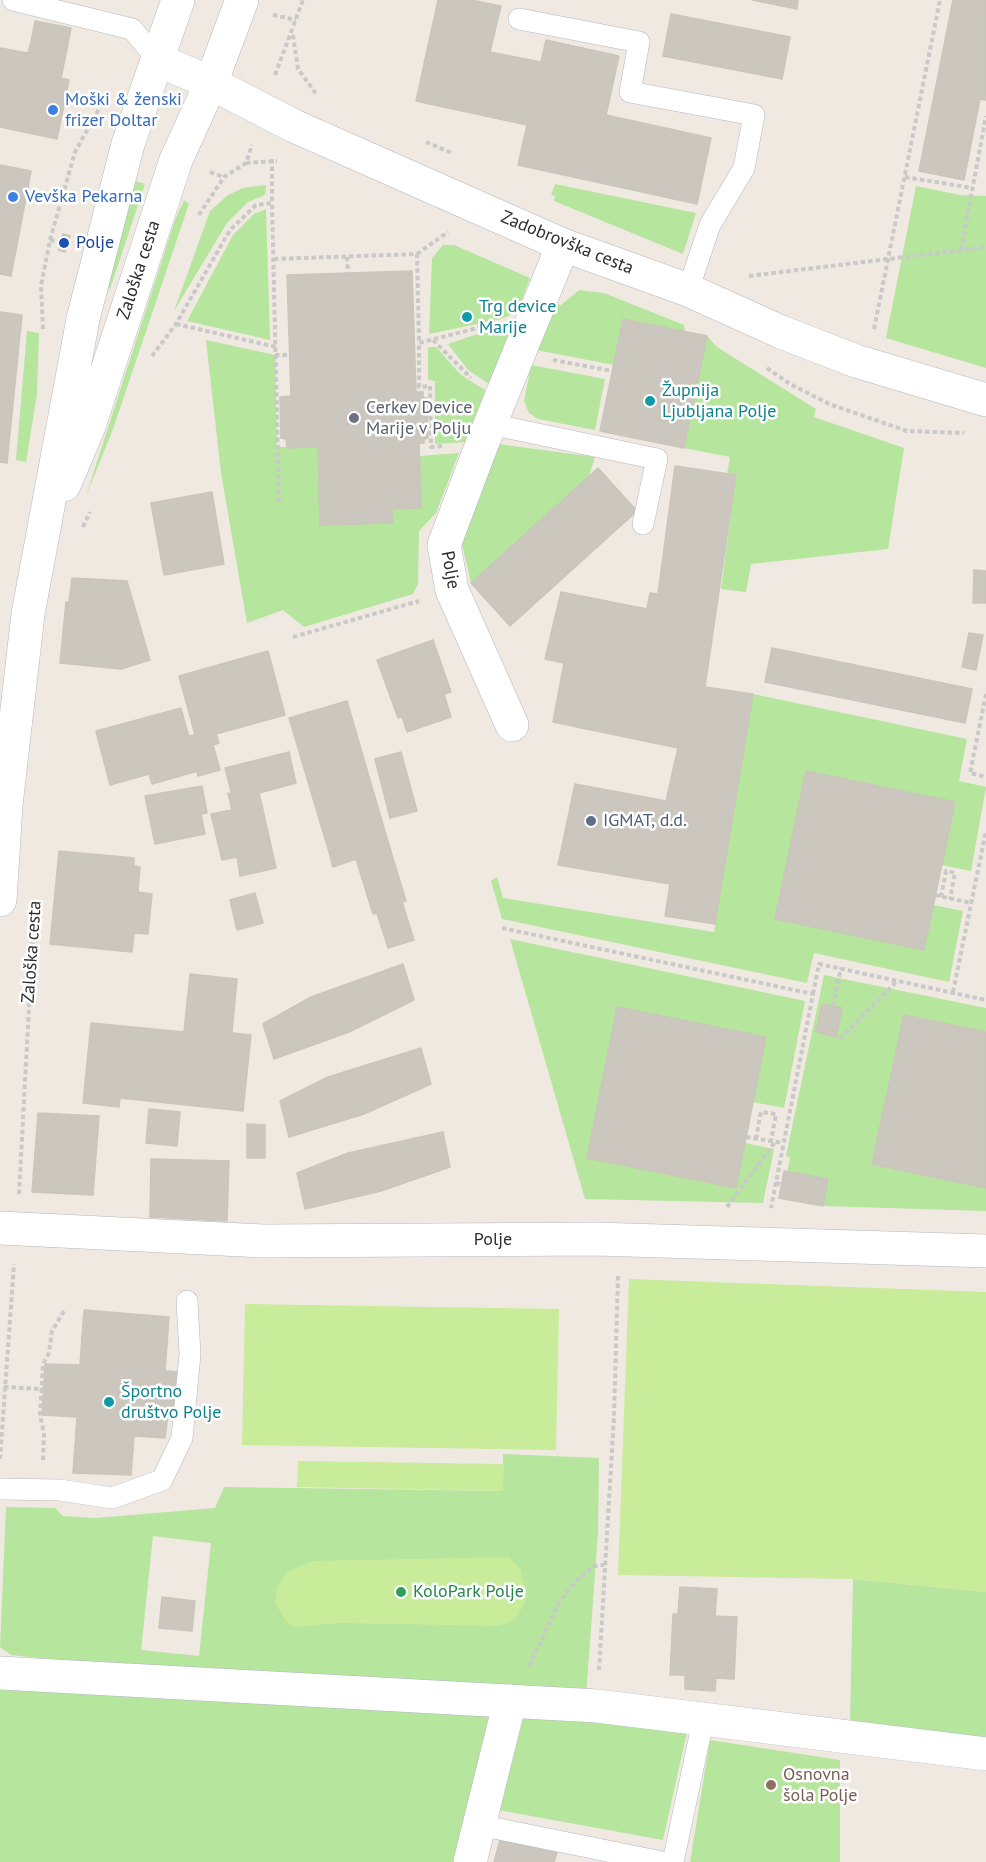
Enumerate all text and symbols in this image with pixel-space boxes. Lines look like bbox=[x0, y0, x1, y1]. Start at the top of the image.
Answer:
place label: Moški & ženski frizer Doltar bbox=[65, 89, 182, 132]
marker: Moški & ženski frizer Doltar bbox=[46, 103, 60, 117]
place label: Vevška Pekarna bbox=[25, 186, 143, 208]
marker: Vevška Pekarna bbox=[6, 190, 20, 204]
street label: Zadobrovška cesta bbox=[498, 207, 636, 279]
street label: Zaloška cesta bbox=[113, 218, 165, 322]
place label: Polje bbox=[76, 232, 114, 254]
marker: Polje bbox=[57, 236, 71, 250]
place label: Trg device Marije bbox=[479, 296, 556, 338]
marker: Trg device Marije bbox=[460, 310, 474, 324]
place label: Župnija Ljubljana Polje bbox=[662, 380, 776, 422]
marker: Župnija Ljubljana Polje bbox=[643, 394, 657, 408]
place label: Cerkev Device Marije v Polju bbox=[366, 397, 472, 440]
marker: Cerkev Device Marije v Polju bbox=[347, 411, 361, 425]
street label: Polje bbox=[436, 549, 464, 591]
place label: IGMAT, d.d. bbox=[603, 810, 687, 832]
marker: IGMAT, d.d. bbox=[584, 814, 598, 828]
street label: Zaloška cesta bbox=[18, 900, 46, 1004]
street label: Polje bbox=[474, 1229, 512, 1251]
place label: Športno društvo Polje bbox=[121, 1381, 221, 1424]
marker: Športno društvo Polje bbox=[102, 1395, 116, 1409]
place label: KoloPark Polje bbox=[413, 1581, 524, 1603]
marker: KoloPark Polje bbox=[394, 1585, 408, 1599]
place label: Osnovna šola Polje bbox=[783, 1764, 857, 1806]
marker: Osnovna šola Polje bbox=[764, 1778, 778, 1792]

